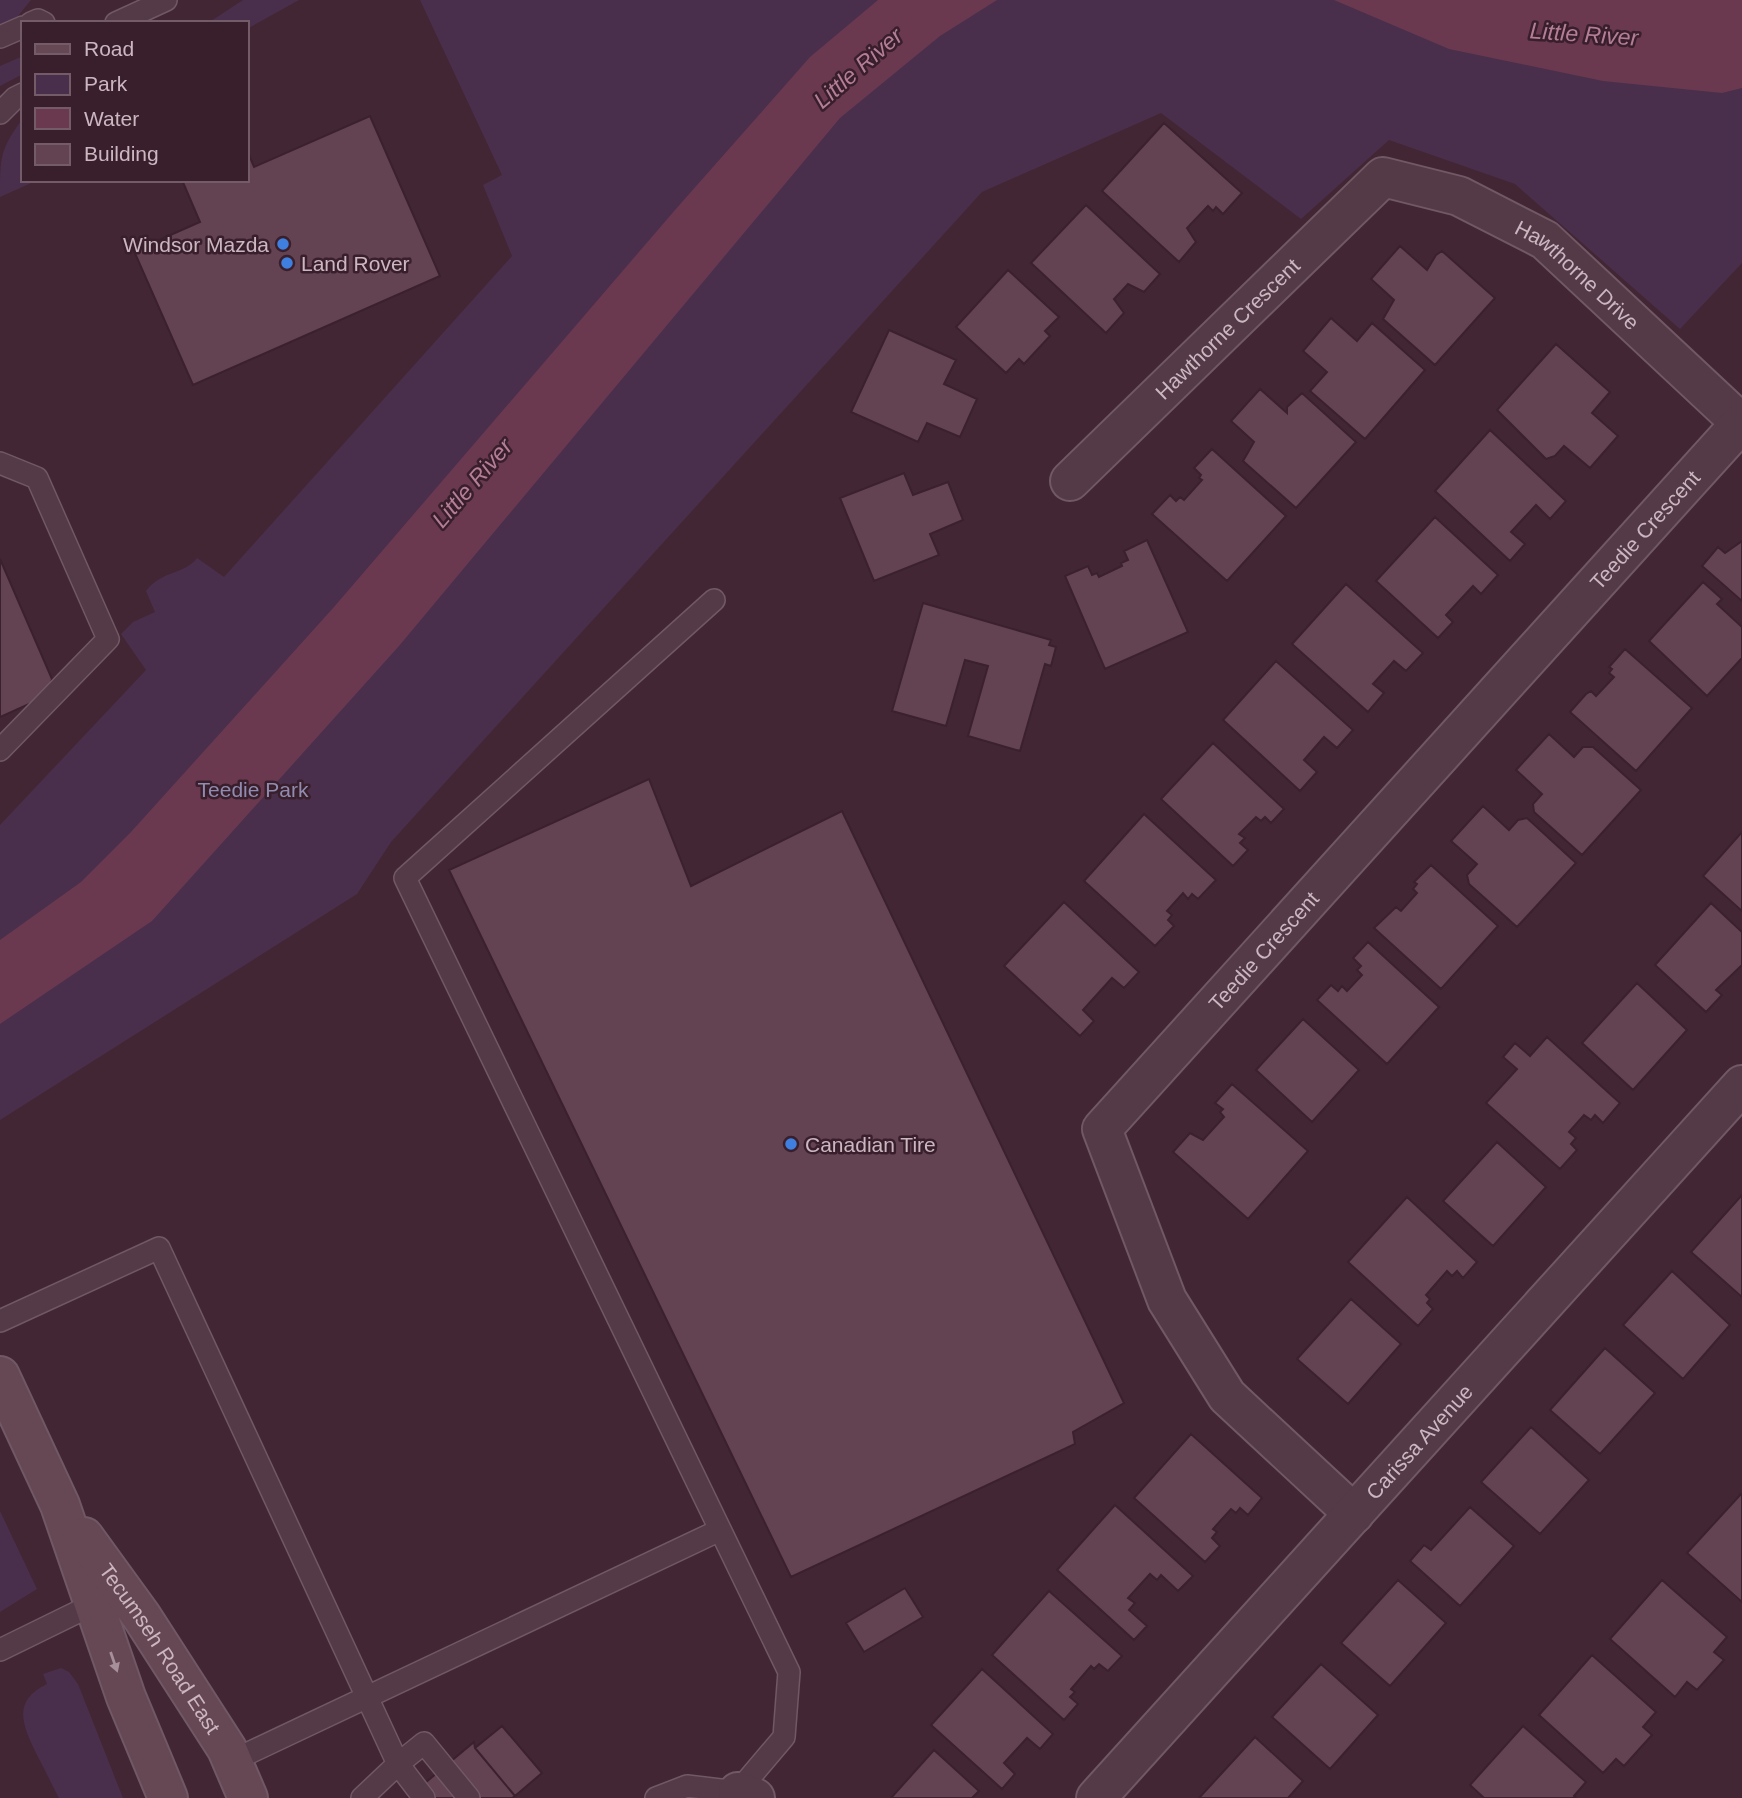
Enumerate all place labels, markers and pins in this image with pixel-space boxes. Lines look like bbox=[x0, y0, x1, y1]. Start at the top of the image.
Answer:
place label: Windsor Mazda bbox=[123, 233, 269, 256]
marker: Windsor Mazda bbox=[275, 236, 291, 252]
place label: Land Rover bbox=[301, 252, 410, 275]
marker: Land Rover bbox=[279, 255, 295, 271]
place label: Canadian Tire bbox=[805, 1133, 936, 1156]
marker: Canadian Tire bbox=[783, 1136, 799, 1152]

